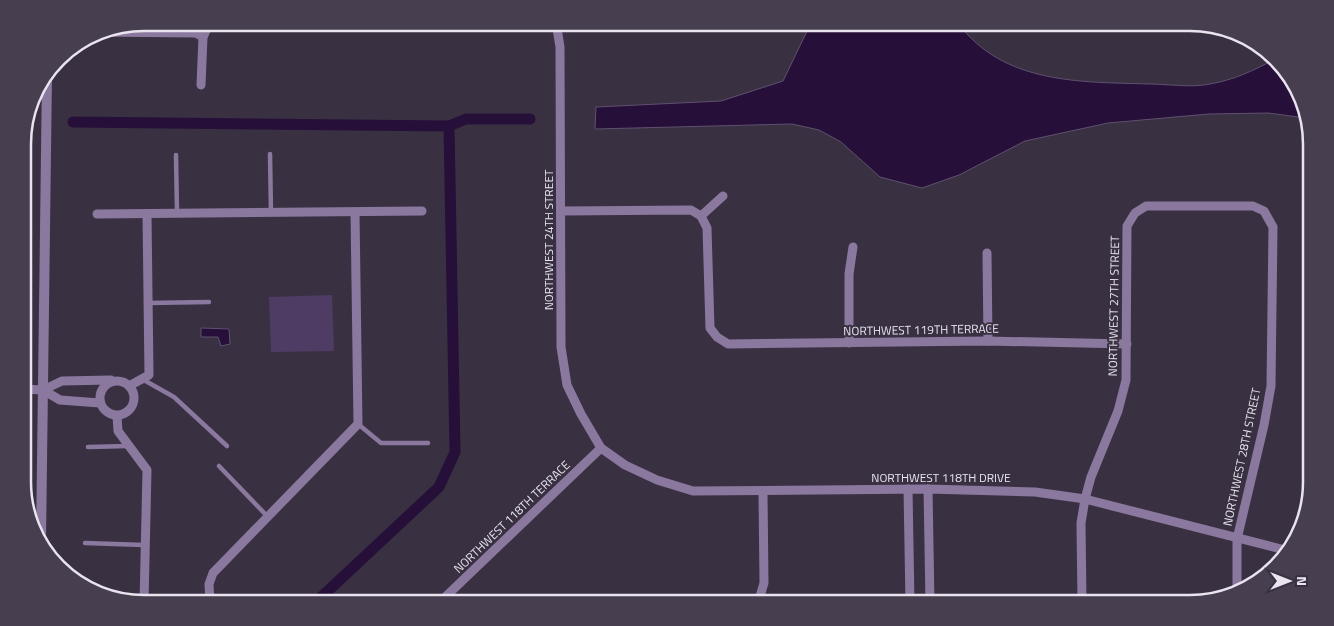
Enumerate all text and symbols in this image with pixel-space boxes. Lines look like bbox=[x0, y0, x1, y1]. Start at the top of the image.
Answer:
street label: NORTHWEST 24TH STREET bbox=[539, 169, 558, 310]
street label: NORTHWEST 27TH STREET bbox=[1103, 235, 1124, 376]
street label: NORTHWEST 119TH TERRACE bbox=[843, 319, 999, 340]
street label: NORTHWEST 28TH STREET bbox=[1218, 385, 1266, 528]
street label: NORTHWEST 118TH TERRACE bbox=[449, 456, 574, 577]
street label: NORTHWEST 118TH DRIVE bbox=[871, 468, 1011, 487]
north arrow bbox=[1264, 556, 1314, 606]
text: N bbox=[1292, 576, 1313, 586]

